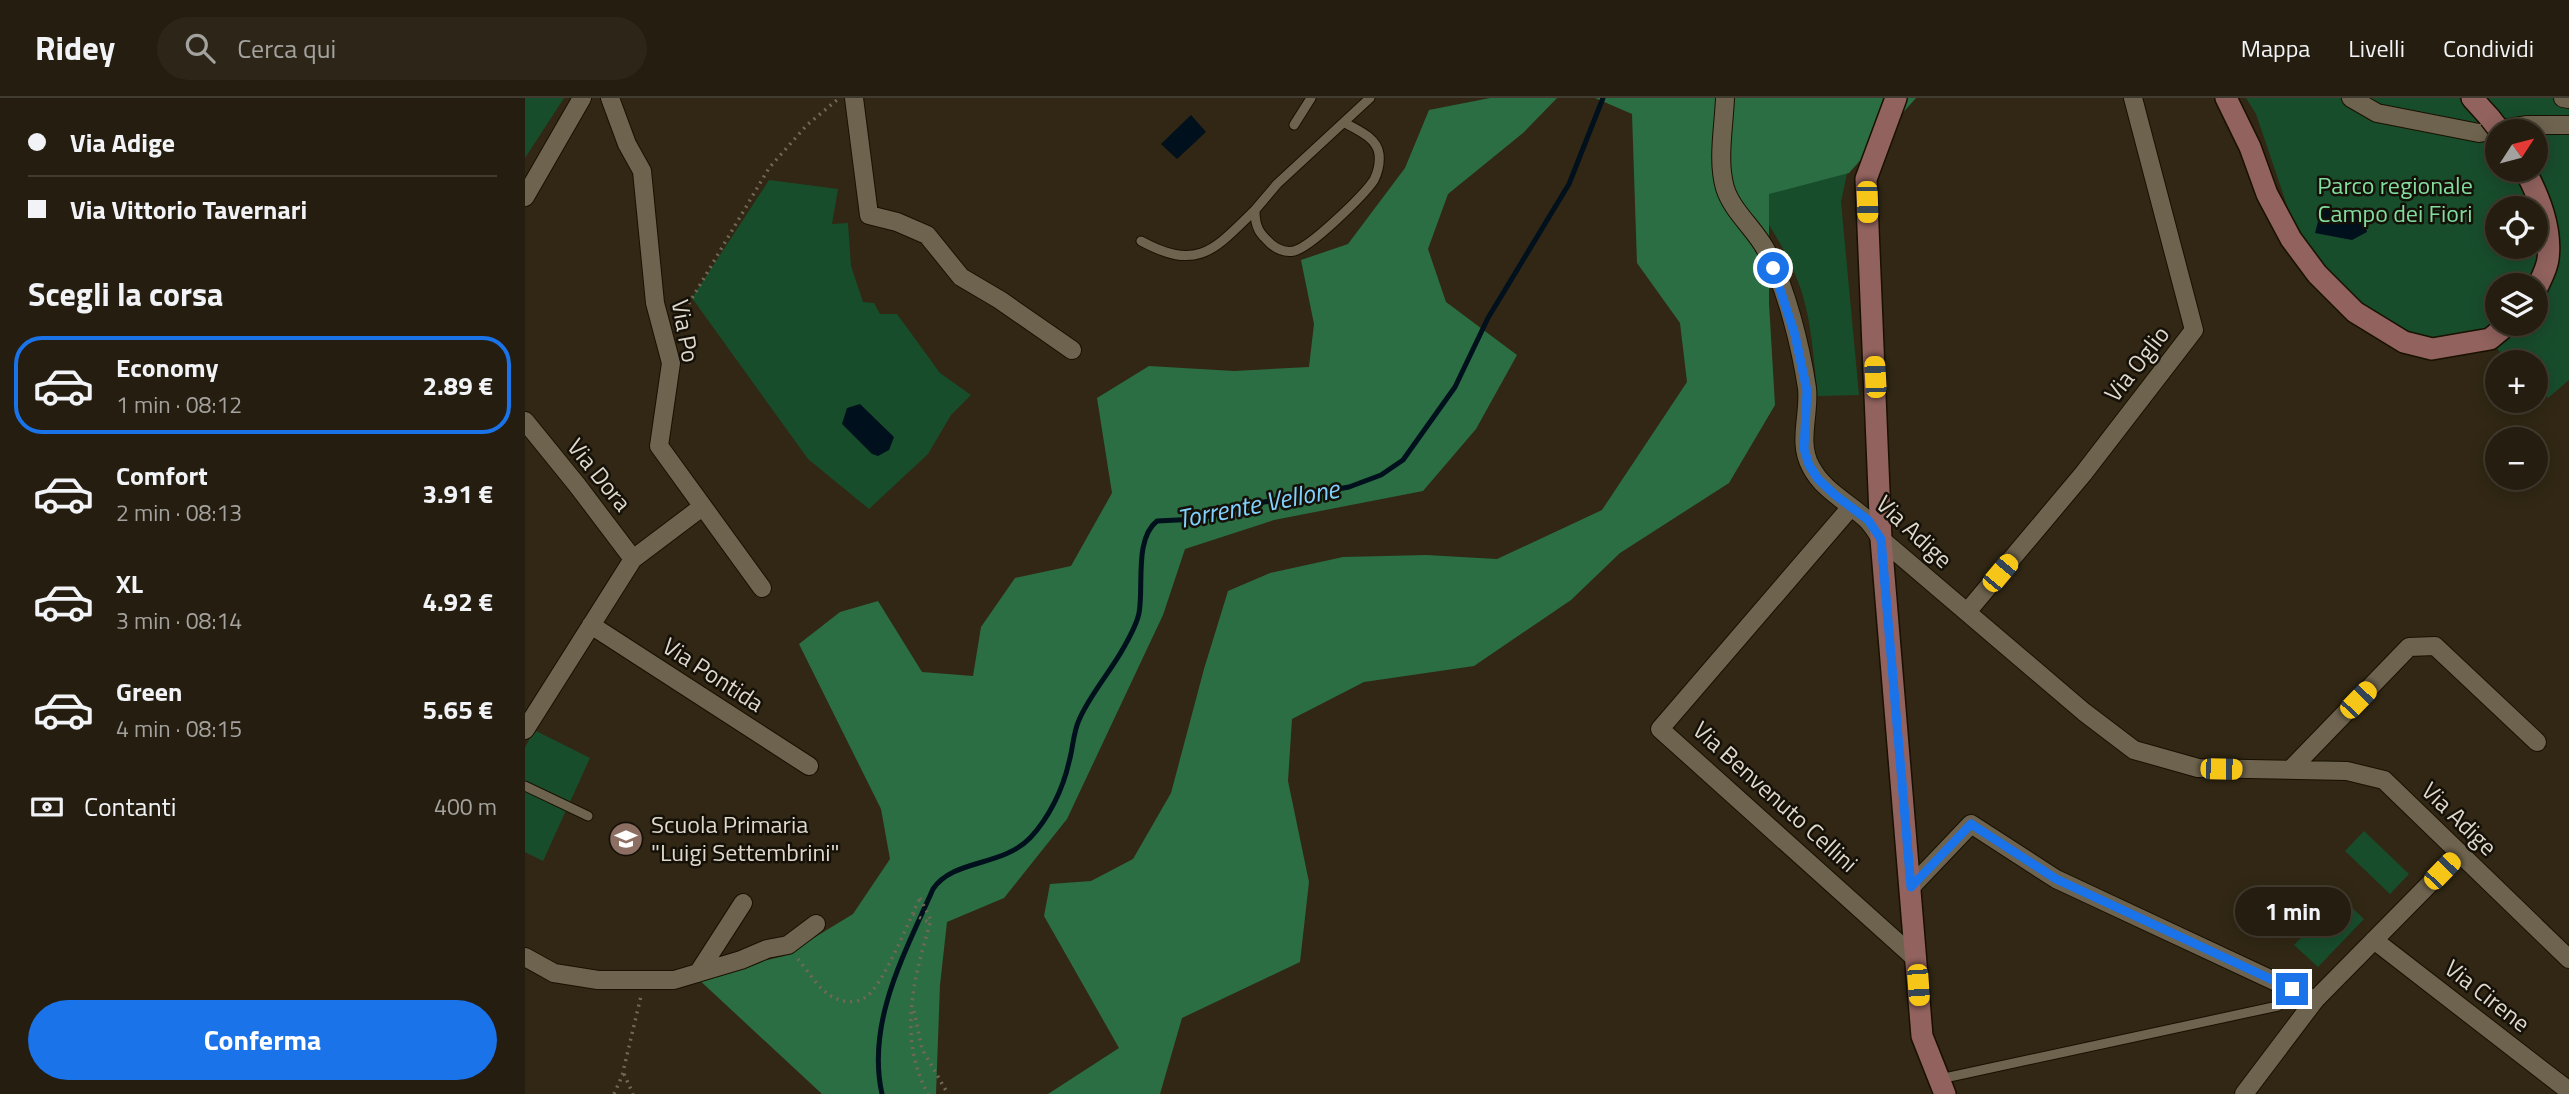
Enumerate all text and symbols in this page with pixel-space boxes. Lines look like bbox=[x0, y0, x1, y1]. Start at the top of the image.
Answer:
search box bbox=[157, 17, 647, 80]
text: Ridey bbox=[35, 23, 115, 73]
icon: search bbox=[181, 29, 219, 67]
text: Cerca qui bbox=[237, 29, 336, 68]
text: Mappa bbox=[2241, 30, 2310, 66]
text: Livelli bbox=[2348, 30, 2405, 66]
text: Condividi bbox=[2443, 30, 2534, 66]
north arrow bbox=[2485, 119, 2548, 182]
map controls bbox=[2485, 119, 2548, 490]
text: Via Adige bbox=[70, 123, 175, 162]
park label: Parco regionale Campo dei Fiori bbox=[2317, 167, 2473, 231]
car bbox=[1856, 181, 1879, 223]
text: Via Vittorio Tavernari bbox=[70, 190, 307, 229]
button: locate bbox=[2485, 196, 2548, 259]
route start bbox=[1757, 252, 1789, 284]
text: Scegli la corsa bbox=[28, 270, 223, 318]
button: layers bbox=[2485, 273, 2548, 336]
street label: Via Po bbox=[663, 297, 709, 365]
street label: Via Oglio bbox=[2095, 318, 2178, 409]
text: Economy bbox=[116, 348, 218, 387]
button: + bbox=[2485, 350, 2548, 413]
icon: car bbox=[32, 354, 95, 417]
car bbox=[1864, 355, 1887, 399]
text: 2.89 € bbox=[422, 366, 493, 405]
text: 1 min · 08:12 bbox=[116, 387, 242, 422]
button: − bbox=[2485, 427, 2548, 490]
street label: Via Dora bbox=[559, 430, 641, 519]
text: Comfort bbox=[116, 456, 208, 495]
icon: car bbox=[32, 462, 95, 525]
water label: Torrente Vellone bbox=[1174, 468, 1344, 538]
text: 3.91 € bbox=[422, 474, 493, 513]
street label: Via Adige bbox=[1868, 486, 1961, 576]
text: 2 min · 08:13 bbox=[116, 495, 242, 530]
car bbox=[1979, 550, 2022, 596]
text: XL bbox=[116, 564, 143, 603]
icon: car bbox=[32, 570, 95, 633]
text: 4.92 € bbox=[422, 582, 493, 621]
text: 3 min · 08:14 bbox=[116, 603, 242, 638]
street label: Via Pontida bbox=[656, 628, 771, 720]
text: Green bbox=[116, 672, 182, 711]
icon: car bbox=[32, 678, 95, 741]
car bbox=[2336, 678, 2381, 722]
text: 5.65 € bbox=[422, 690, 493, 729]
text: 4 min · 08:15 bbox=[116, 711, 242, 746]
street label: Via Benvenuto Cellini bbox=[1685, 712, 1866, 880]
car bbox=[2200, 758, 2243, 780]
street label: Via Adige bbox=[2414, 773, 2506, 864]
text: Contanti bbox=[84, 787, 176, 826]
icon: cash bbox=[28, 788, 66, 826]
text: 400 m bbox=[434, 789, 497, 824]
place label: Scuola Primaria "Luigi Settembrini" bbox=[651, 806, 840, 870]
school or university icon: Scuola Primaria "Luigi Settembrini" bbox=[607, 820, 645, 858]
car bbox=[2420, 849, 2465, 893]
callout: 1 min bbox=[2234, 888, 2350, 936]
text: 1 min bbox=[2265, 894, 2321, 929]
street label: Via Cirene bbox=[2437, 950, 2538, 1040]
car bbox=[1907, 963, 1930, 1007]
route end bbox=[2276, 973, 2308, 1005]
button: Conferma bbox=[28, 1000, 497, 1080]

